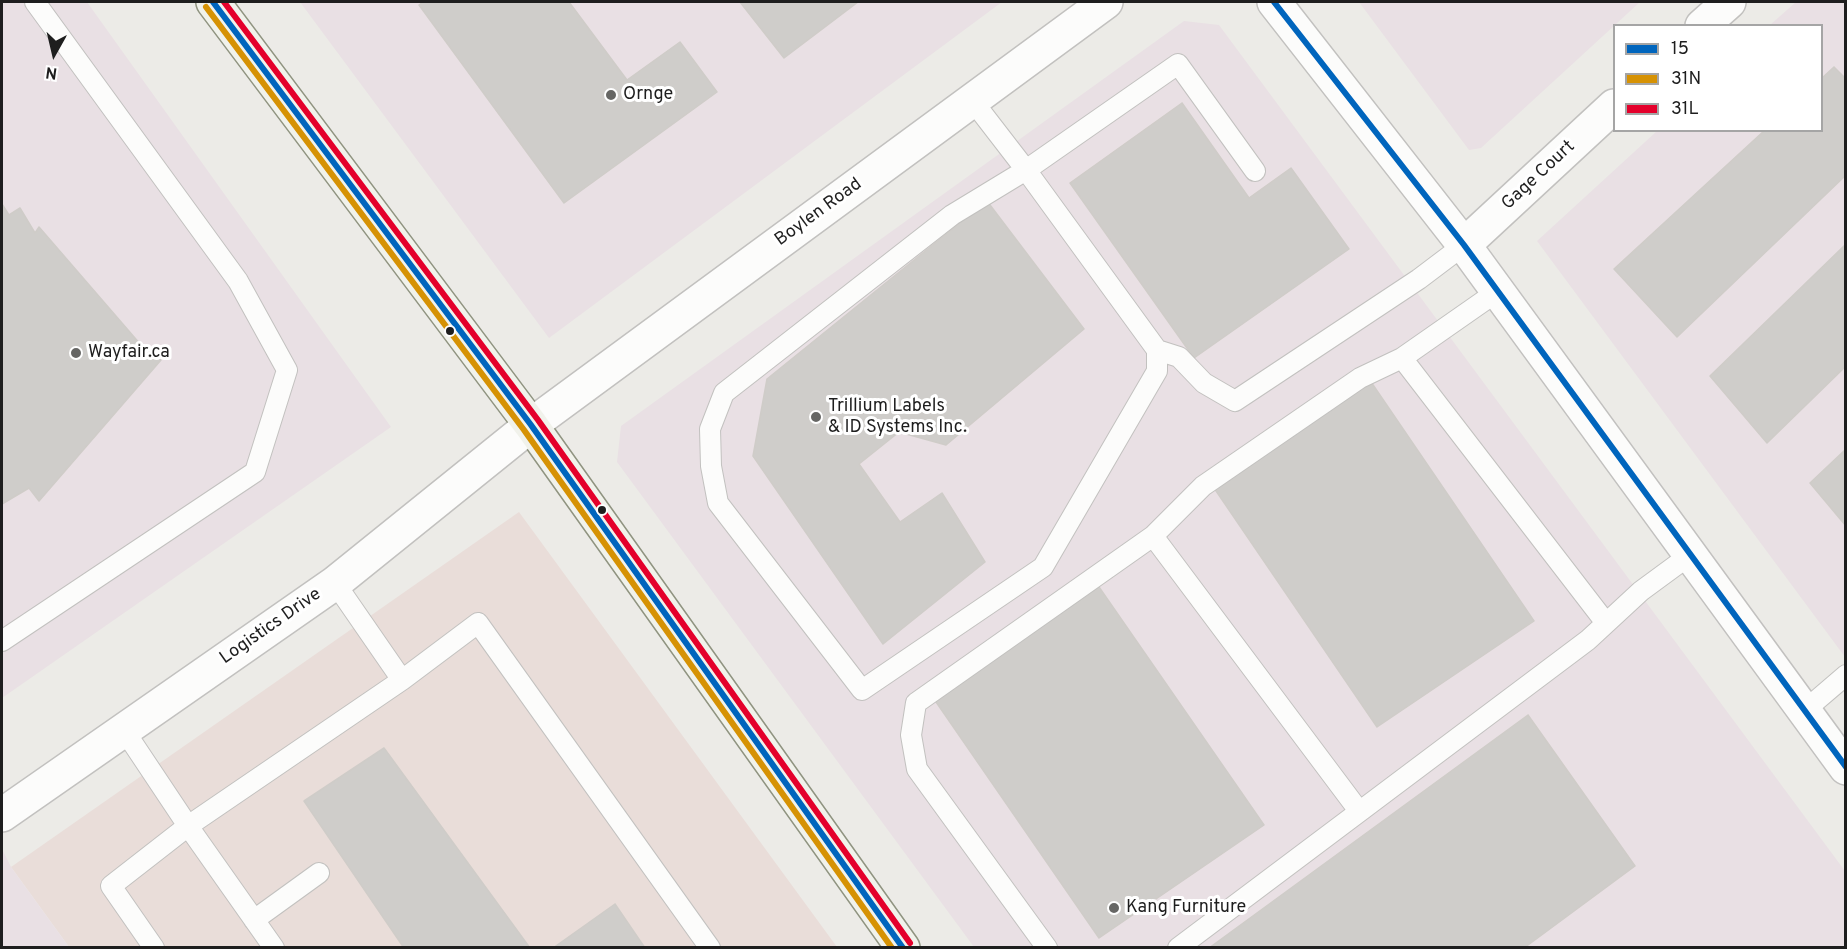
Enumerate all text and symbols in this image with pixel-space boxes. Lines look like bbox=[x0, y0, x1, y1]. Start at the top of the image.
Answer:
north arrow bbox=[24, 24, 84, 84]
legend bbox=[1613, 24, 1823, 132]
text: 15 bbox=[1671, 38, 1689, 61]
text: N bbox=[44, 61, 59, 83]
text: 31N bbox=[1671, 68, 1701, 91]
place label: Ornge bbox=[623, 84, 673, 106]
marker: Ornge bbox=[604, 88, 618, 102]
text: 31L bbox=[1671, 98, 1699, 121]
street label: Gage Court bbox=[1498, 137, 1580, 215]
street label: Boylen Road bbox=[771, 174, 867, 252]
unlabelled marker bbox=[444, 325, 456, 337]
place label: Wayfair.ca bbox=[88, 342, 170, 364]
marker: Wayfair.ca bbox=[69, 346, 83, 360]
place label: Trillium Labels & ID Systems Inc. bbox=[828, 396, 967, 438]
marker: Trillium Labels & ID Systems Inc. bbox=[809, 410, 823, 424]
unlabelled marker bbox=[596, 504, 608, 516]
street label: Logistics Drive bbox=[216, 584, 326, 670]
place label: Kang Furniture bbox=[1126, 897, 1246, 919]
marker: Kang Furniture bbox=[1107, 901, 1121, 915]

